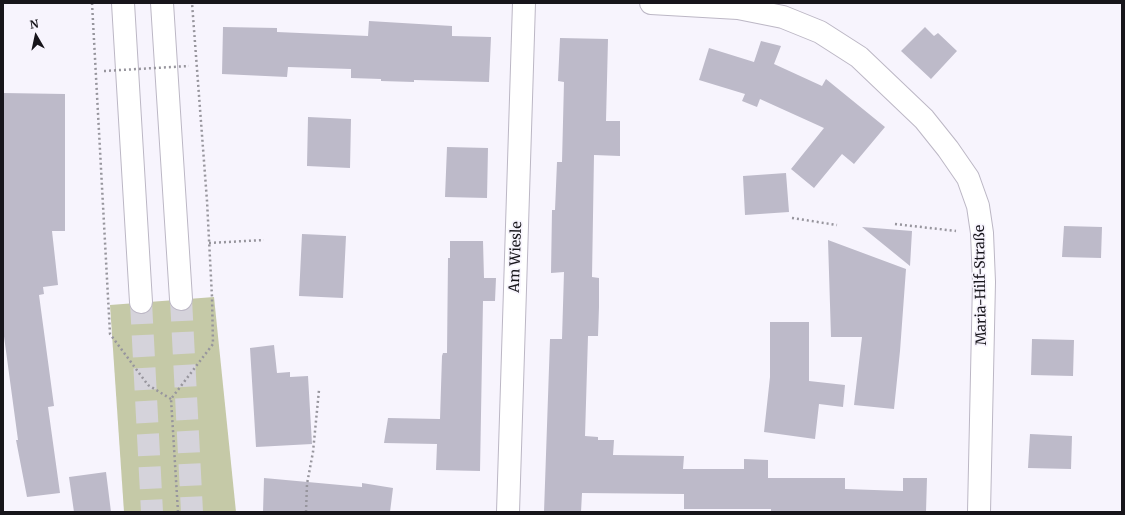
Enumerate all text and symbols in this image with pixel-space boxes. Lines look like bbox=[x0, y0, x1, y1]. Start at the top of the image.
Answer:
north arrow bbox=[16, 16, 56, 56]
text: N bbox=[29, 17, 40, 32]
street label: Am Wiesle bbox=[506, 221, 526, 293]
street label: Maria-Hilf-Straße bbox=[972, 225, 990, 345]

